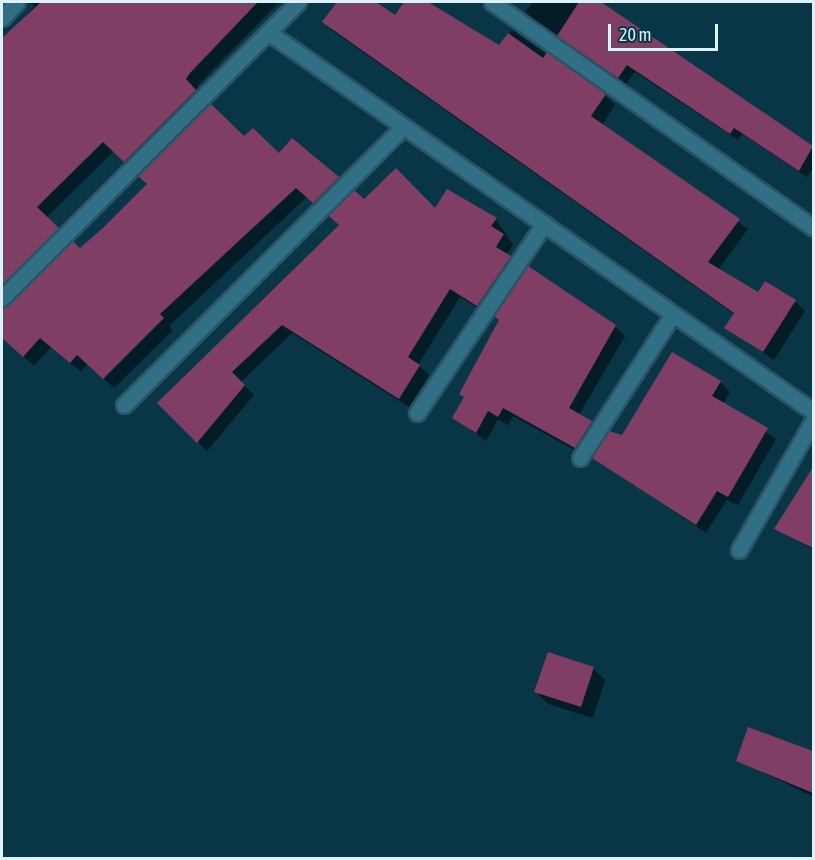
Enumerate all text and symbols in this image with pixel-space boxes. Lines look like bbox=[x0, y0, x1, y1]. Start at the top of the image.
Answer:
scale bar bbox=[611, 12, 720, 50]
text: 20 m bbox=[619, 24, 651, 45]

